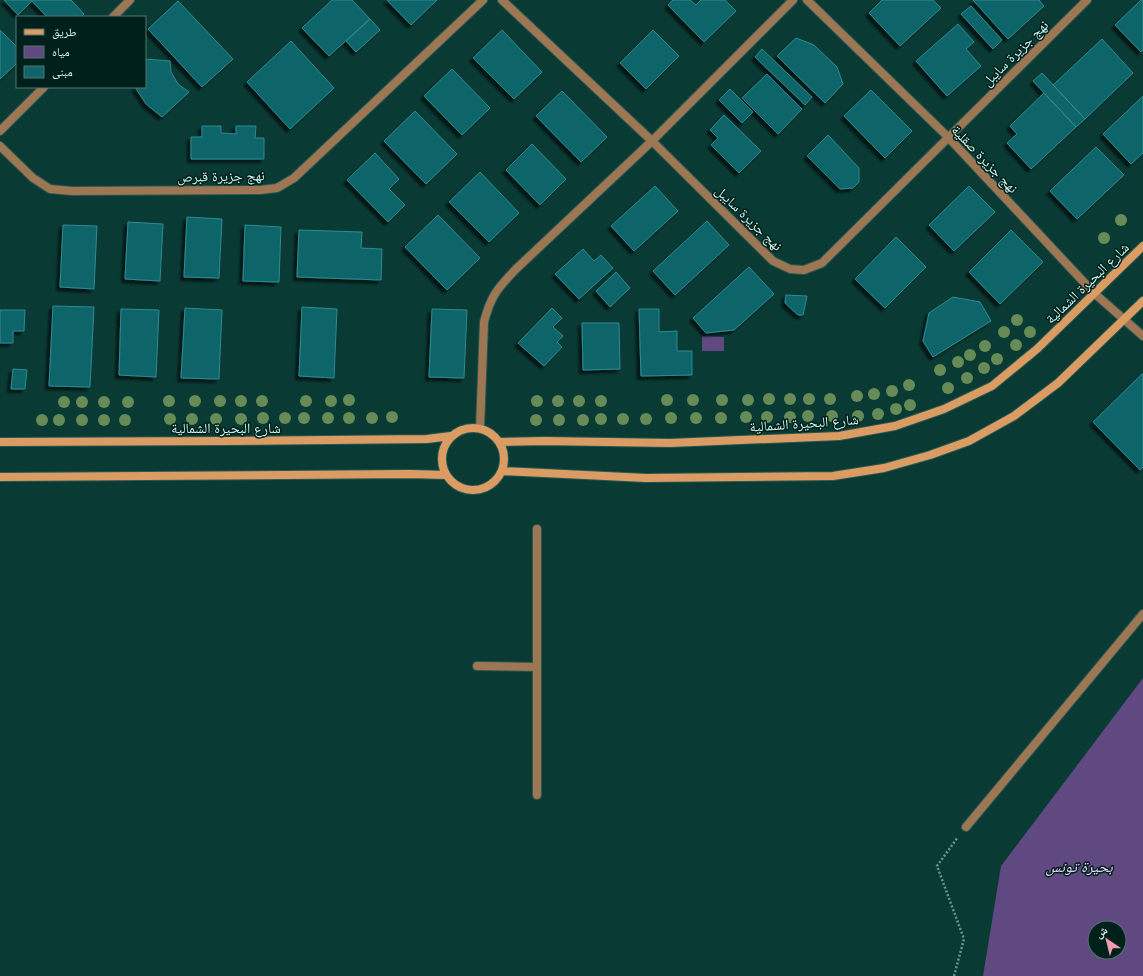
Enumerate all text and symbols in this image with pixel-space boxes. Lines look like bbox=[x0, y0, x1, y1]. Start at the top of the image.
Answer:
legend bbox=[16, 16, 146, 88]
street label: نهج جزيرة سايبل bbox=[978, 16, 1053, 91]
text: طريق bbox=[52, 24, 77, 39]
text: مياه bbox=[52, 44, 70, 59]
text: مبنى bbox=[52, 64, 73, 79]
street label: نهج جزيرة صقلية bbox=[947, 121, 1022, 198]
street label: نهج جزيرة قبرص bbox=[177, 166, 265, 187]
street label: نهج جزيرة سايبل bbox=[711, 181, 787, 255]
street label: شارع البحيرة الشمالية bbox=[1041, 239, 1133, 328]
street label: شارع البحيرة الشمالية bbox=[749, 410, 859, 437]
street label: شارع البحيرة الشمالية bbox=[171, 419, 281, 438]
water label: بحيرة تونس bbox=[1045, 857, 1113, 876]
north arrow bbox=[1087, 920, 1127, 960]
text: ش bbox=[1092, 923, 1111, 942]

